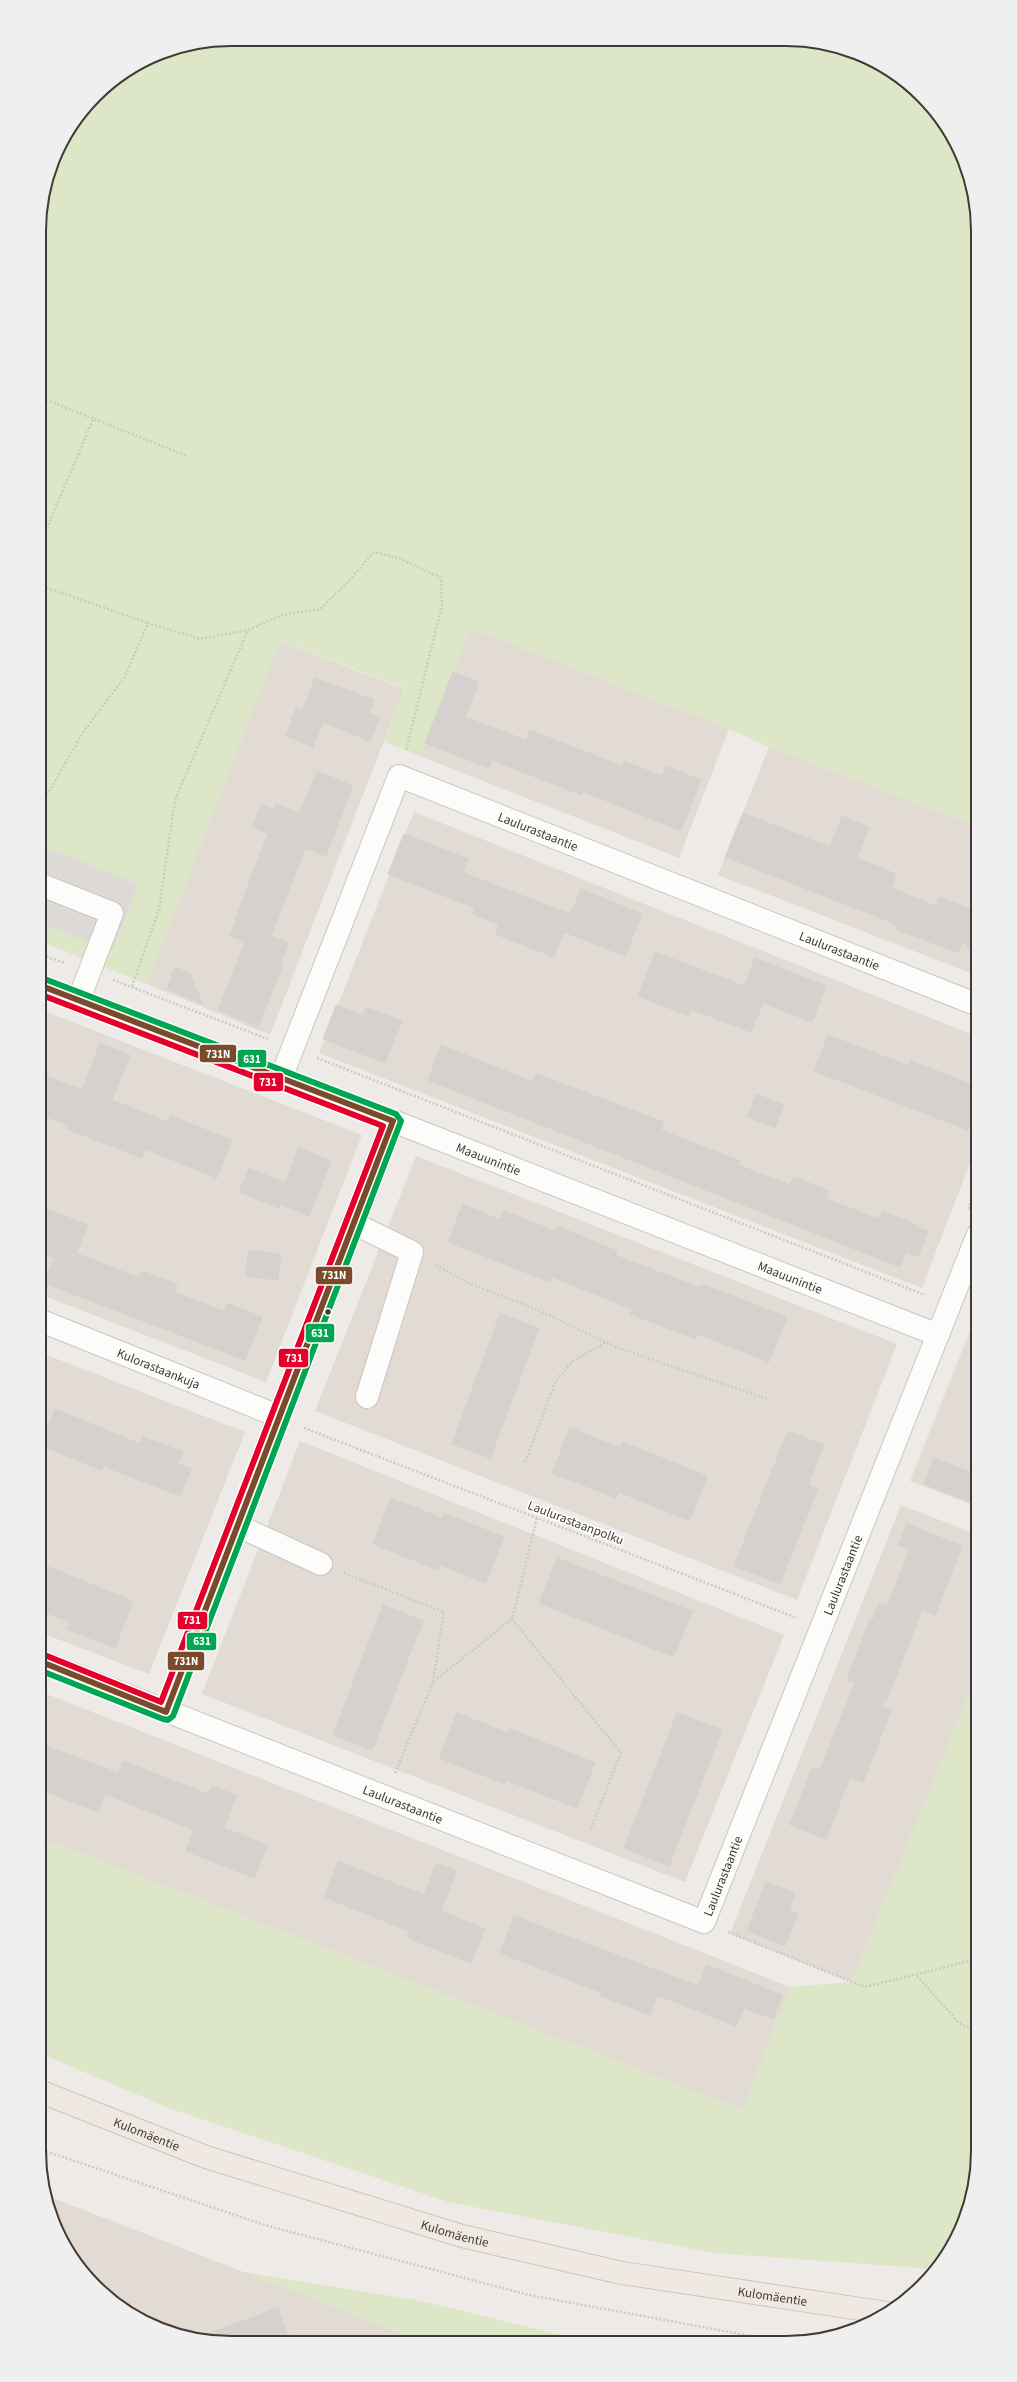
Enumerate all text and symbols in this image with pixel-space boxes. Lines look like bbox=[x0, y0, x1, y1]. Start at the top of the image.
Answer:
street label: Laulurastaantie bbox=[495, 808, 581, 856]
street label: Laulurastaantie bbox=[796, 927, 882, 975]
line badge: 731N bbox=[199, 1044, 237, 1063]
text: 731N bbox=[206, 1047, 230, 1062]
line badge: 631 bbox=[237, 1049, 267, 1068]
text: 631 bbox=[243, 1052, 261, 1067]
line badge: 731 bbox=[253, 1072, 284, 1092]
text: 731 bbox=[259, 1075, 277, 1090]
street label: Maauunintie bbox=[453, 1139, 523, 1180]
street label: Maauunintie bbox=[755, 1257, 825, 1299]
line badge: 731N bbox=[315, 1266, 353, 1285]
text: 731N bbox=[322, 1268, 346, 1283]
unlabelled marker bbox=[323, 1307, 333, 1317]
line badge: 631 bbox=[305, 1323, 335, 1343]
text: 631 bbox=[311, 1326, 329, 1341]
street label: Kulorastaankuja bbox=[114, 1344, 203, 1394]
line badge: 731 bbox=[278, 1348, 309, 1368]
text: 731 bbox=[285, 1351, 303, 1366]
street label: Laulurastaanpolku bbox=[525, 1496, 626, 1550]
street label: Laulurastaantie bbox=[819, 1533, 867, 1618]
line badge: 731 bbox=[177, 1611, 208, 1630]
text: 731 bbox=[183, 1613, 201, 1628]
line badge: 631 bbox=[186, 1632, 217, 1651]
text: 631 bbox=[193, 1634, 211, 1649]
line badge: 731N bbox=[167, 1651, 205, 1671]
text: 731N bbox=[174, 1654, 198, 1669]
street label: Laulurastaantie bbox=[360, 1781, 445, 1829]
street label: Laulurastaantie bbox=[699, 1834, 747, 1919]
street label: Kulomäentie bbox=[111, 2113, 182, 2156]
street label: Kulomäentie bbox=[419, 2216, 491, 2252]
street label: Kulomäentie bbox=[737, 2283, 808, 2311]

